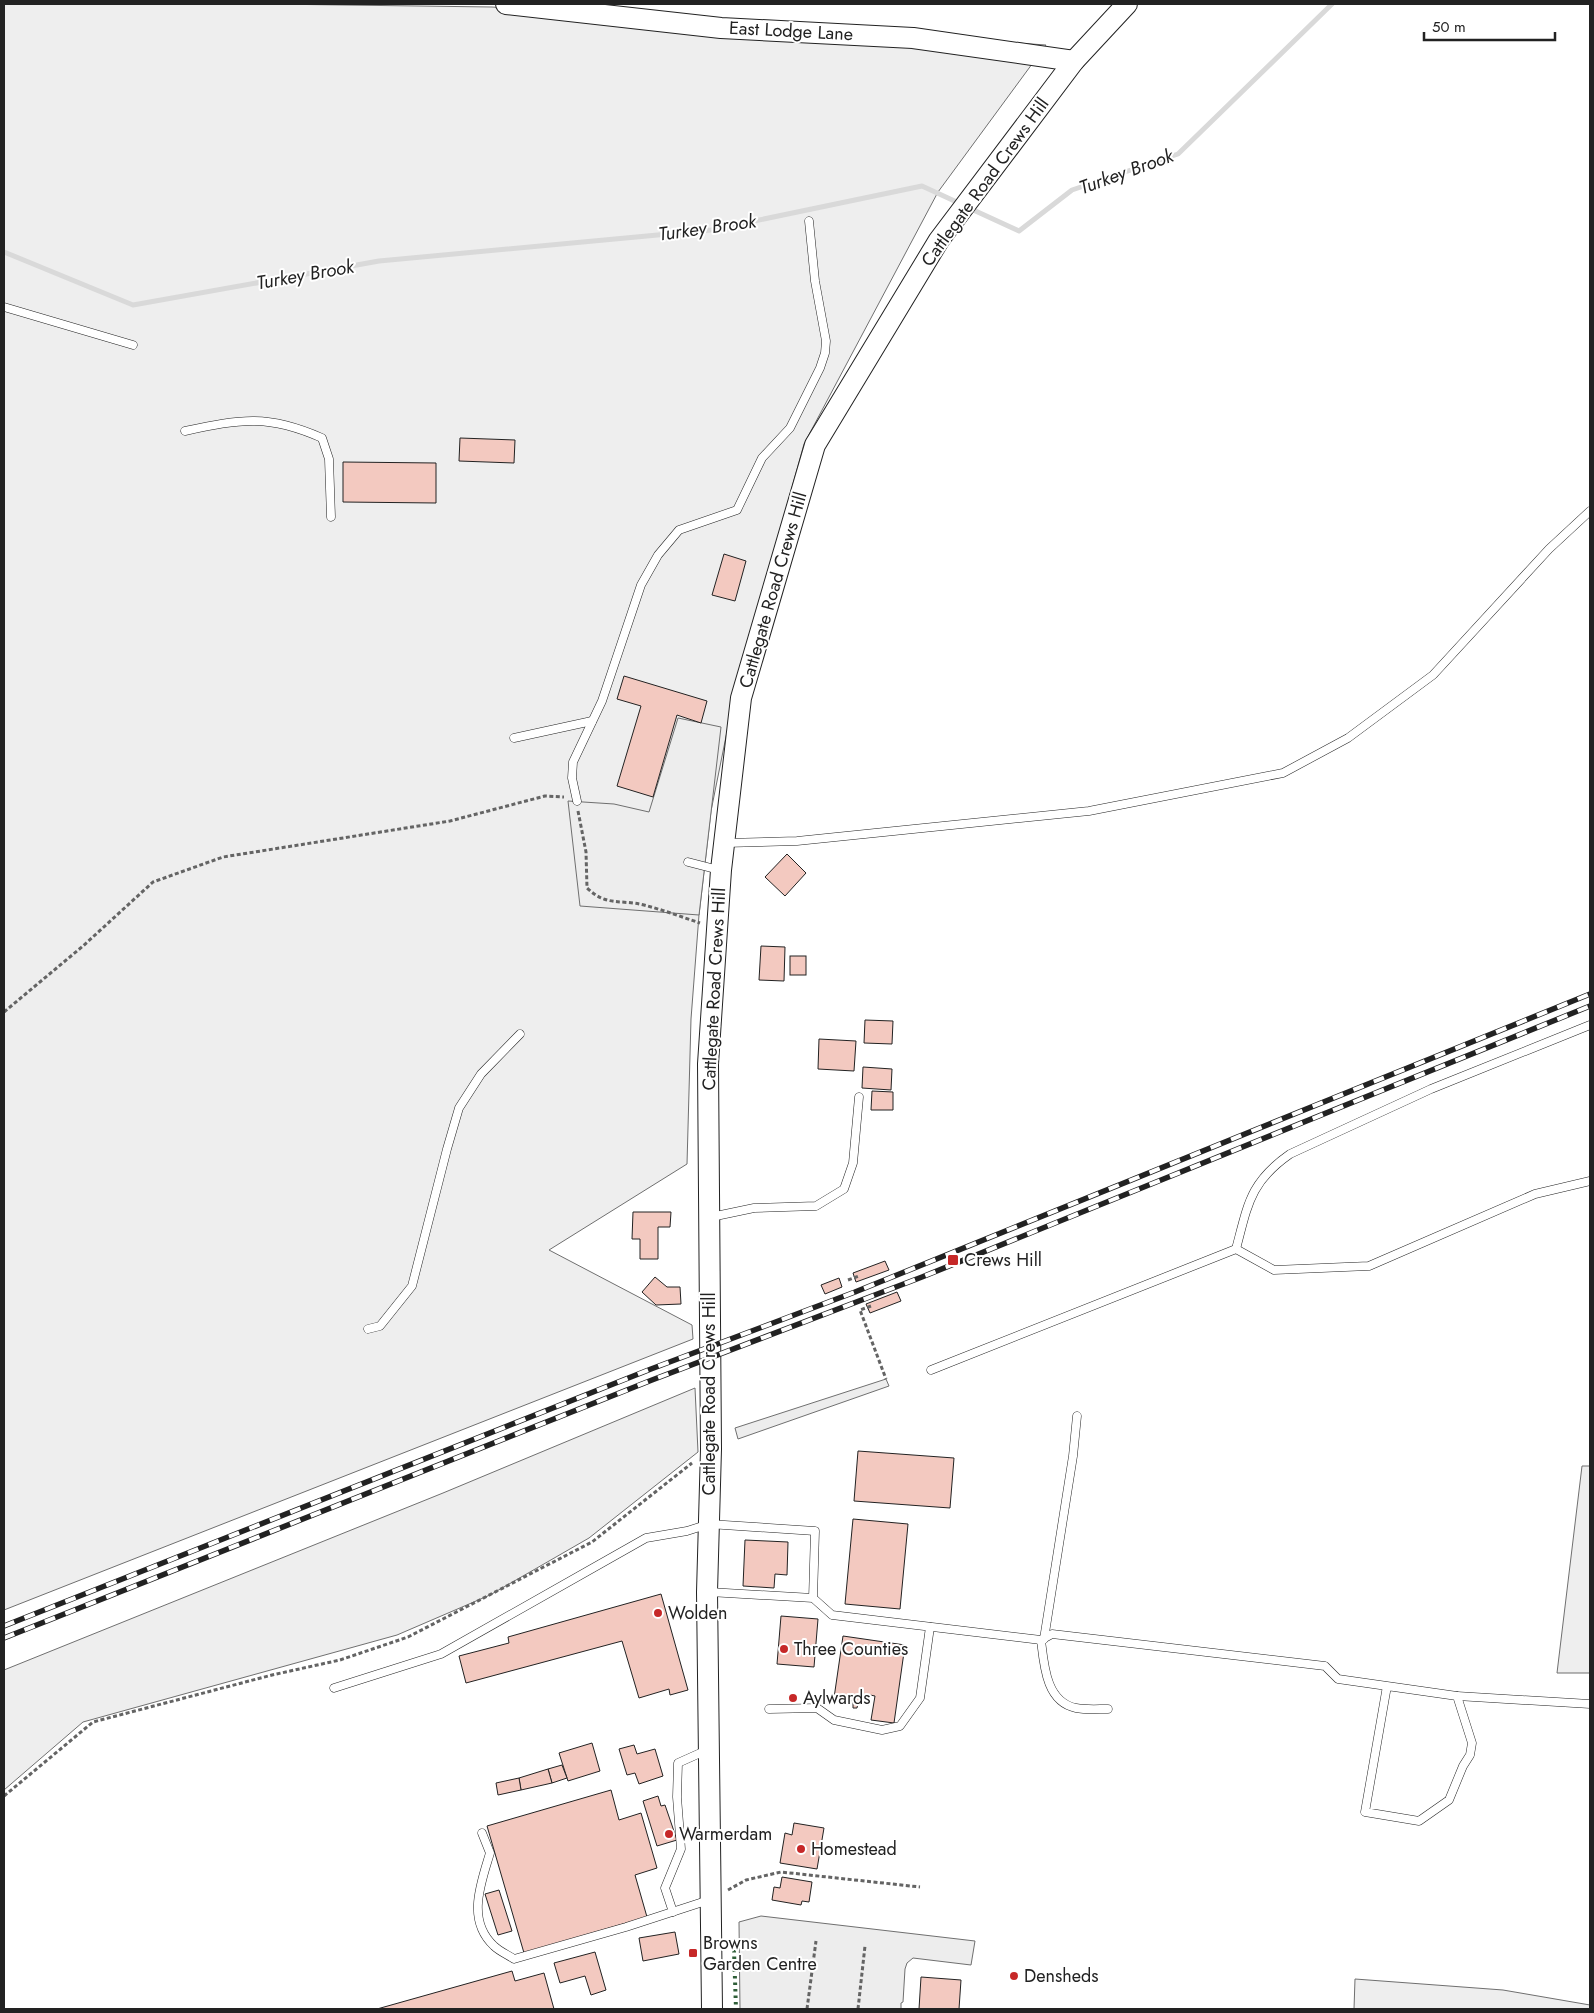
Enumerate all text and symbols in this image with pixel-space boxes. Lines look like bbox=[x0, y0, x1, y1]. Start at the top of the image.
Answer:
scale bar bbox=[1424, 10, 1555, 42]
street label: East Lodge Lane bbox=[728, 15, 854, 47]
text: 50 m bbox=[1432, 16, 1466, 38]
street label: Cattlegate Road Crews Hill bbox=[915, 92, 1055, 272]
water label: Turkey Brook bbox=[1075, 142, 1178, 201]
water label: Turkey Brook bbox=[656, 207, 759, 248]
water label: Turkey Brook bbox=[254, 252, 357, 296]
street label: Cattlegate Road Crews Hill bbox=[733, 489, 813, 691]
street label: Cattlegate Road Crews Hill bbox=[696, 887, 732, 1091]
place label: Crews Hill bbox=[964, 1247, 1042, 1273]
marker: Crews Hill bbox=[946, 1253, 960, 1267]
street label: Cattlegate Road Crews Hill bbox=[696, 1292, 722, 1496]
place label: Wolden bbox=[668, 1600, 727, 1626]
marker: Wolden bbox=[652, 1607, 664, 1619]
place label: Three Counties bbox=[794, 1636, 908, 1662]
marker: Three Counties bbox=[778, 1643, 790, 1655]
place label: Aylwards bbox=[803, 1685, 871, 1711]
marker: Aylwards bbox=[787, 1692, 799, 1704]
place label: Warmerdam bbox=[679, 1821, 772, 1847]
marker: Warmerdam bbox=[663, 1828, 675, 1840]
place label: Homestead bbox=[811, 1836, 897, 1862]
marker: Homestead bbox=[795, 1843, 807, 1855]
place label: Browns Garden Centre bbox=[703, 1930, 817, 1977]
marker: Browns Garden Centre bbox=[687, 1947, 699, 1959]
place label: Densheds bbox=[1024, 1963, 1098, 1989]
marker: Densheds bbox=[1008, 1970, 1020, 1982]

